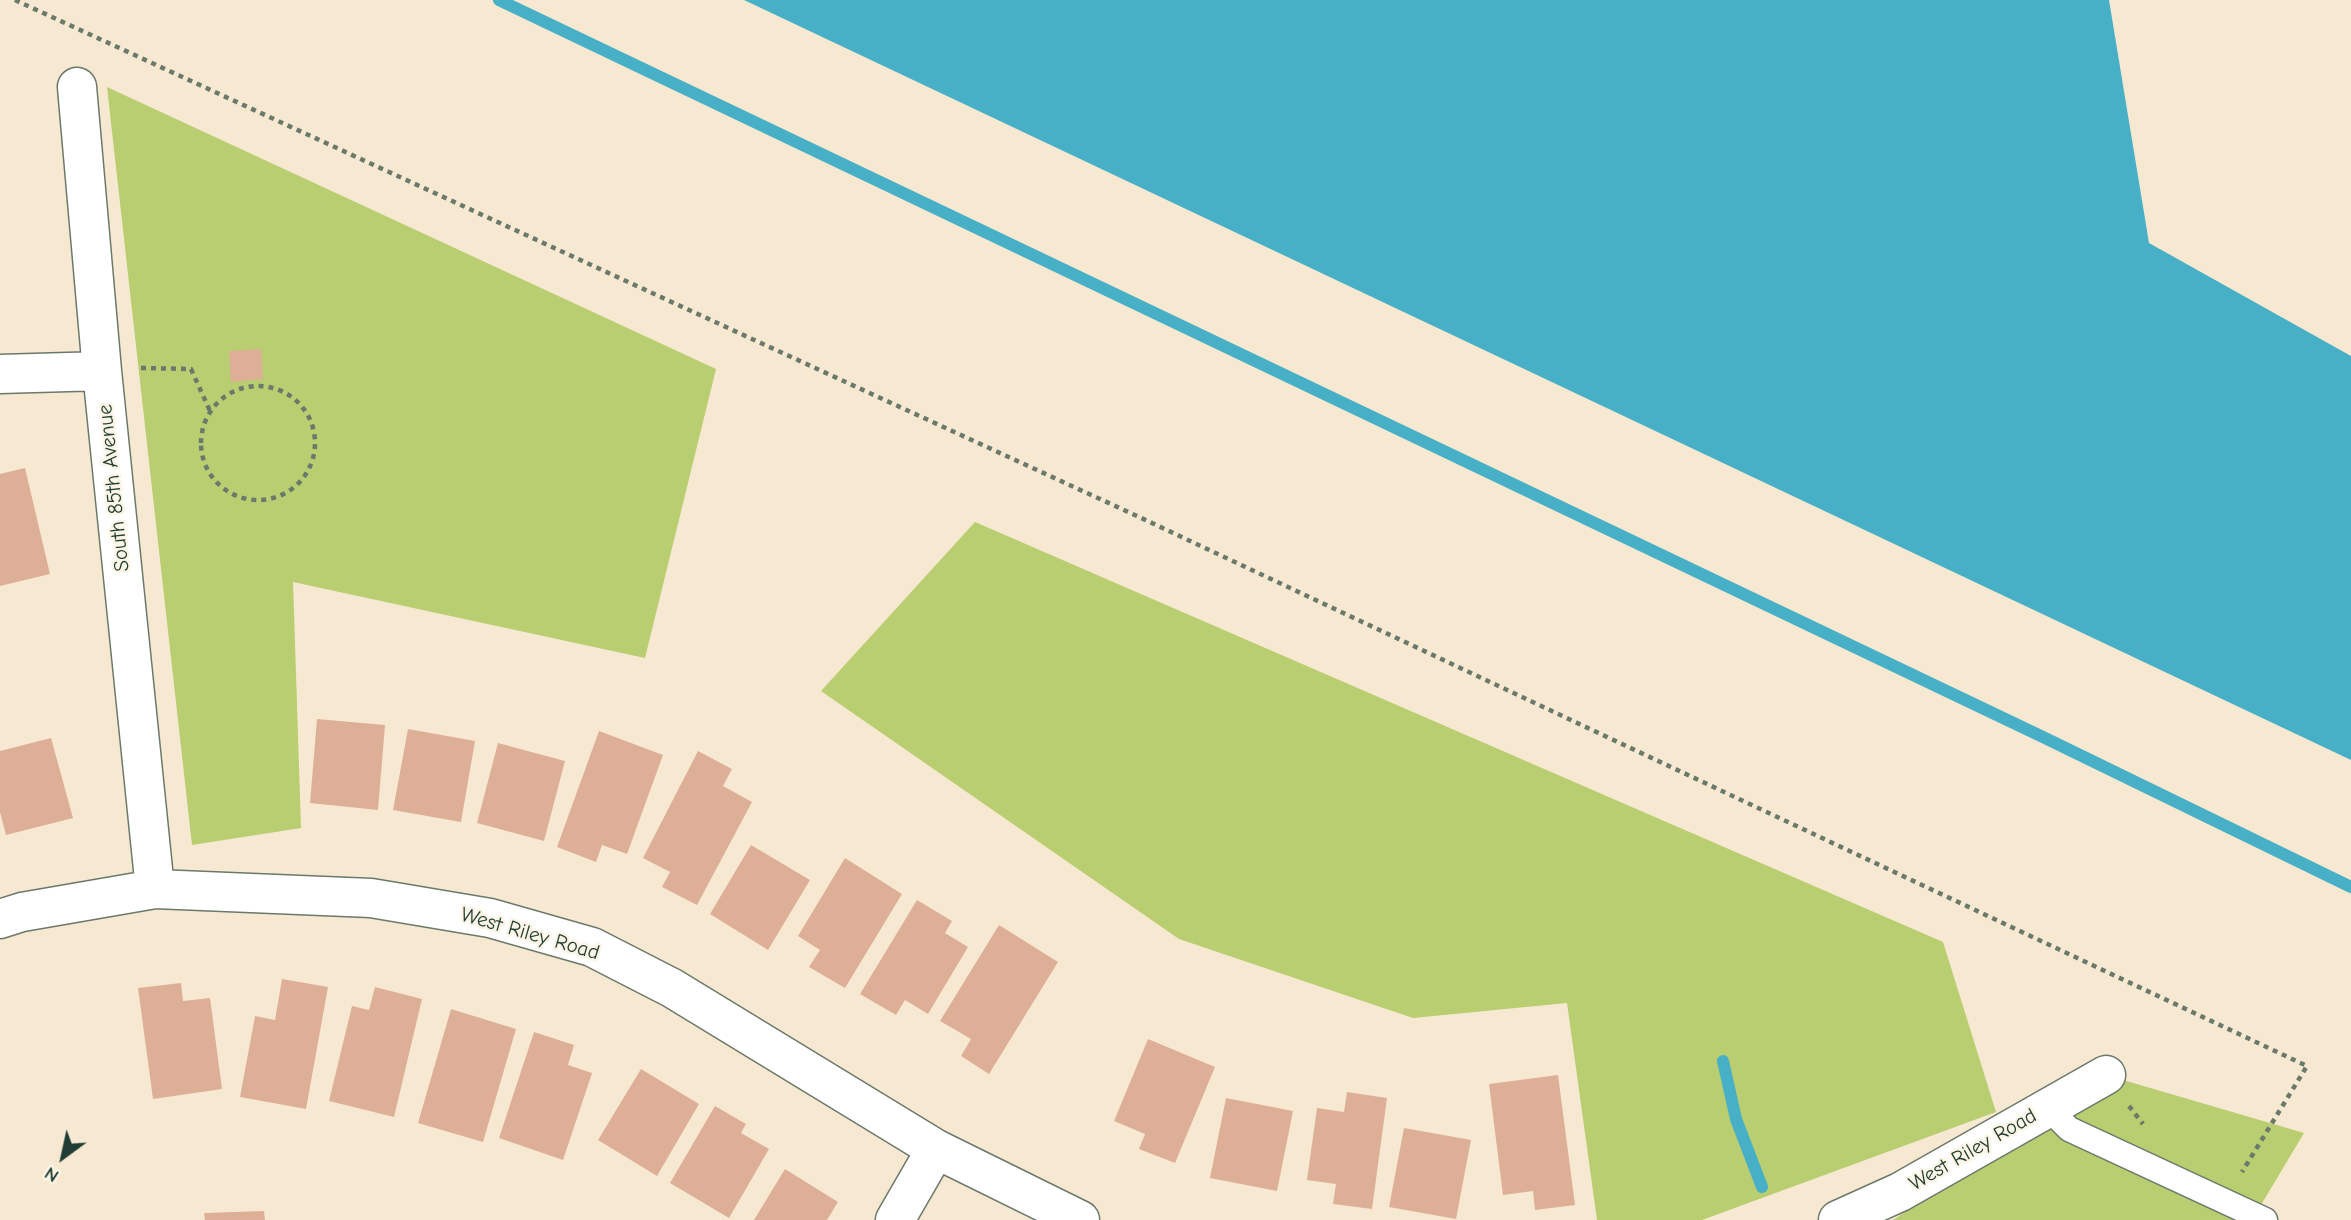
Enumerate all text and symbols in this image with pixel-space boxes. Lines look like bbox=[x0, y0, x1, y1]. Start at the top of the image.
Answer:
street label: South 85th Avenue bbox=[93, 403, 135, 573]
street label: West Riley Road bbox=[458, 902, 602, 966]
street label: West Riley Road bbox=[1905, 1103, 2041, 1197]
north arrow bbox=[28, 1122, 98, 1192]
text: N bbox=[40, 1162, 63, 1187]

